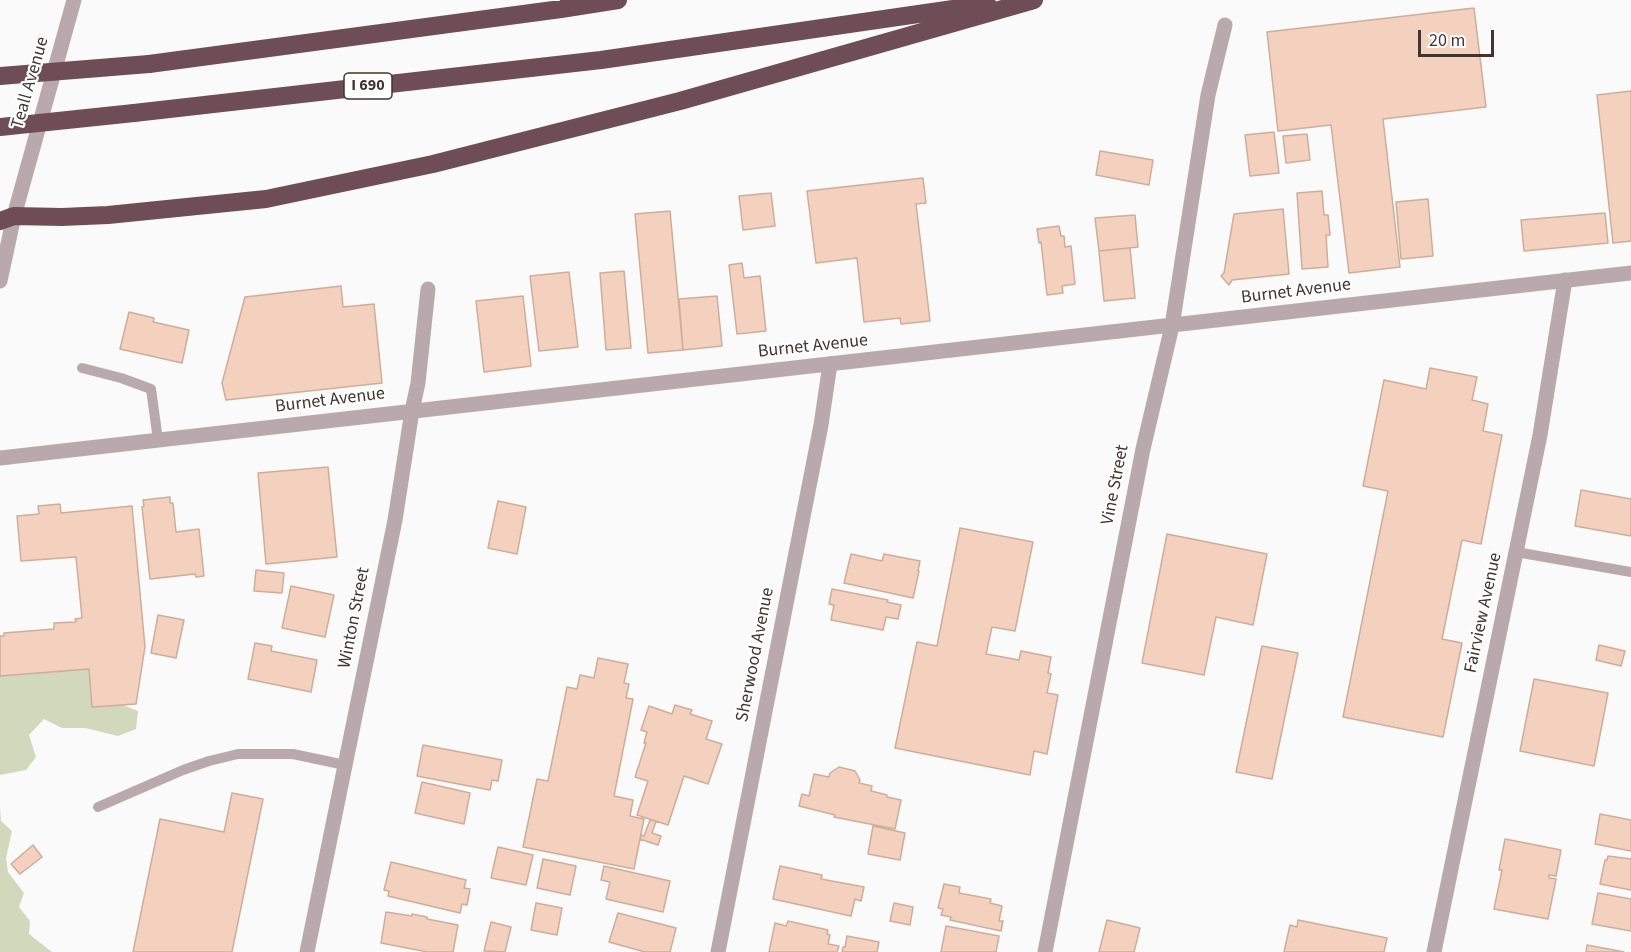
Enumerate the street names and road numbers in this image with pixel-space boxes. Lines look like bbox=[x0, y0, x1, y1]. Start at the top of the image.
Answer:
street label: Teall Avenue bbox=[8, 35, 54, 131]
road number: I 690 bbox=[344, 73, 392, 99]
street label: Burnet Avenue bbox=[1240, 275, 1352, 309]
street label: Burnet Avenue bbox=[757, 330, 869, 364]
street label: Burnet Avenue bbox=[274, 384, 386, 418]
street label: Vine Street bbox=[1098, 443, 1134, 527]
street label: Fairview Avenue bbox=[1461, 551, 1507, 675]
street label: Winton Street bbox=[335, 566, 375, 670]
street label: Sherwood Avenue bbox=[732, 586, 780, 724]

